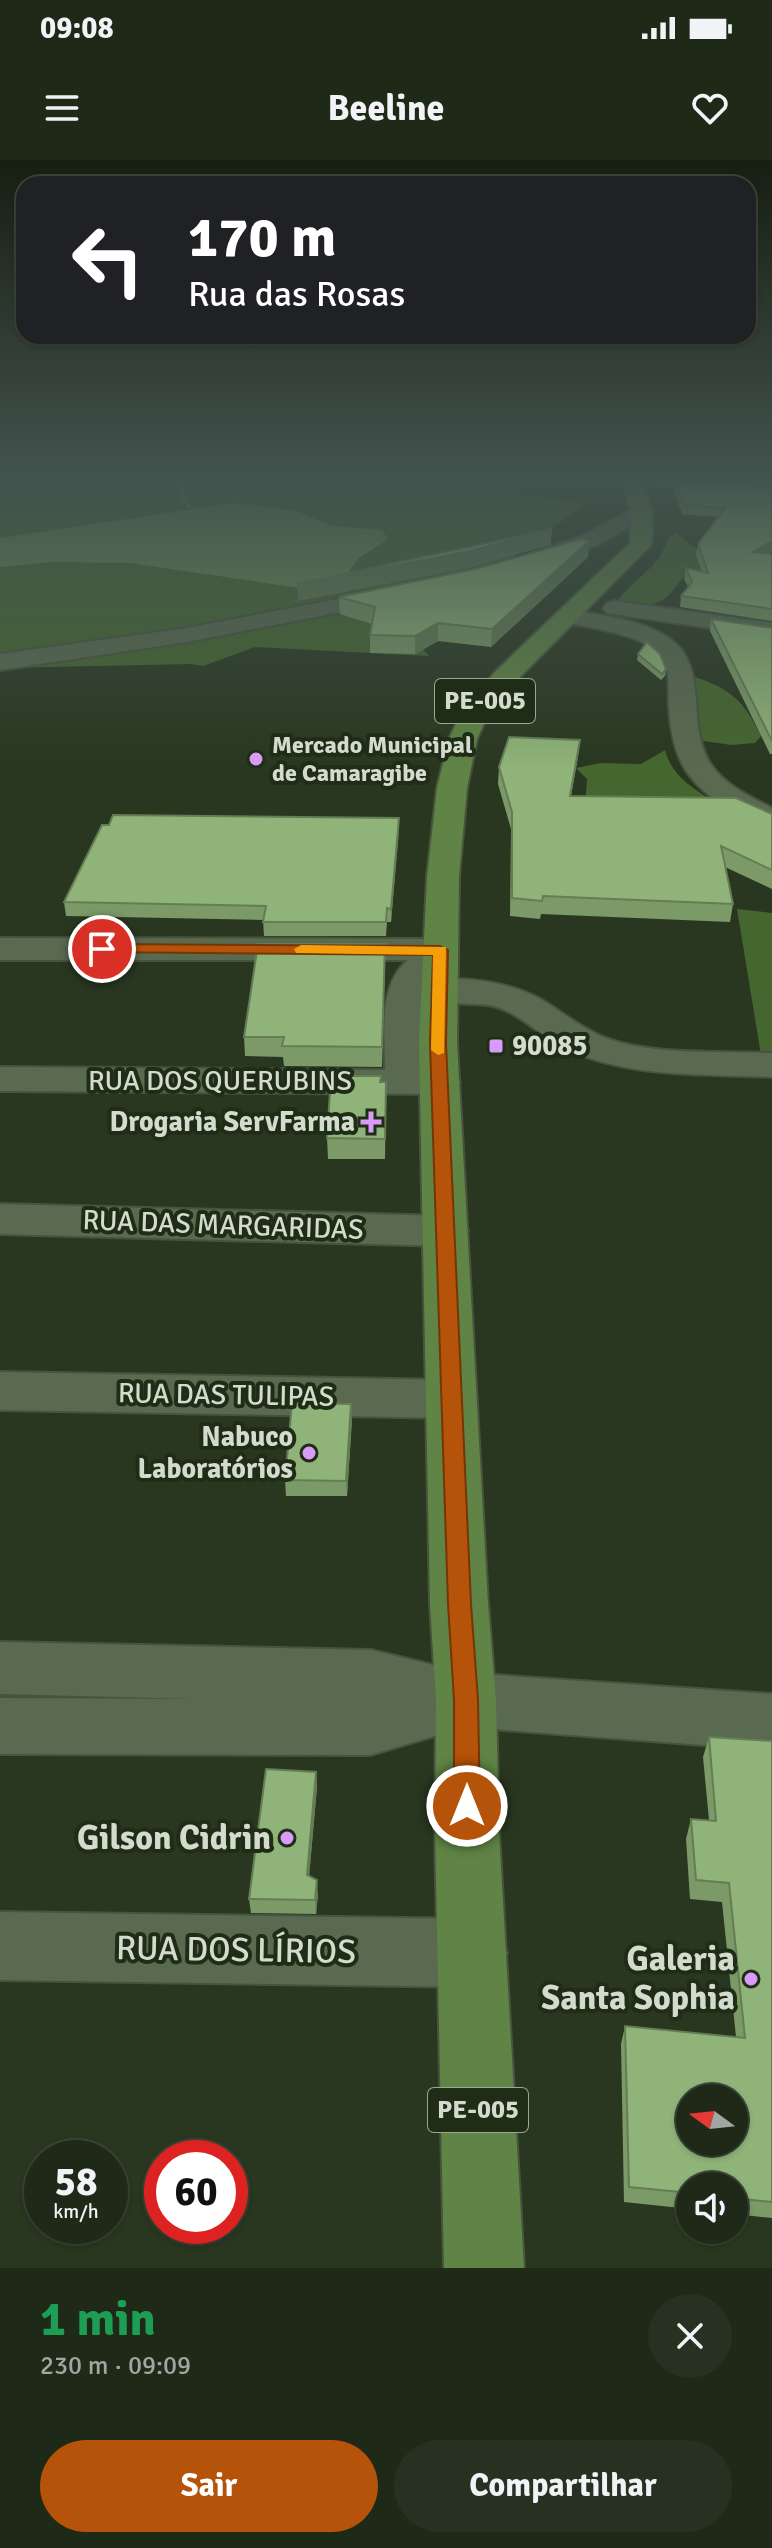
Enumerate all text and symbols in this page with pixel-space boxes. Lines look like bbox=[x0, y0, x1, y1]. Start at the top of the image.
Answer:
text: 09:08 bbox=[40, 10, 114, 47]
icon: menu bbox=[40, 86, 84, 130]
text: Beeline bbox=[328, 86, 444, 131]
icon: heart bbox=[688, 86, 732, 130]
text: 170 m bbox=[188, 203, 336, 272]
icon: left bbox=[56, 208, 160, 312]
text: Rua das Rosas bbox=[188, 272, 405, 317]
road number: PE-005 bbox=[435, 679, 535, 723]
place label: Mercado Municipal de Camaragibe bbox=[272, 730, 473, 788]
marker: Mercado Municipal de Camaragibe bbox=[247, 750, 265, 768]
pin bbox=[68, 915, 136, 983]
icon: arrive bbox=[80, 927, 124, 971]
place label: 90085 bbox=[512, 1029, 588, 1063]
marker: 90085 bbox=[487, 1037, 505, 1055]
street label: RUA DOS QUERUBINS bbox=[88, 1064, 352, 1098]
place label: Drogaria ServFarma bbox=[110, 1105, 355, 1139]
marker: Drogaria ServFarma bbox=[362, 1113, 380, 1131]
street label: RUA DAS MARGARIDAS bbox=[82, 1203, 364, 1247]
street label: RUA DAS TULIPAS bbox=[118, 1376, 334, 1414]
place label: Nabuco Laboratórios bbox=[137, 1420, 293, 1486]
marker: Nabuco Laboratórios bbox=[300, 1444, 318, 1462]
position arrow bbox=[425, 1764, 509, 1848]
place label: Gilson Cidrin bbox=[77, 1817, 271, 1859]
marker: Gilson Cidrin bbox=[278, 1829, 296, 1847]
street label: RUA DOS LÍRIOS bbox=[116, 1927, 356, 1973]
place label: Galeria Santa Sophia bbox=[541, 1938, 735, 2019]
marker: Galeria Santa Sophia bbox=[742, 1970, 760, 1988]
north arrow bbox=[676, 2084, 748, 2156]
map controls bbox=[676, 2084, 748, 2244]
road number: PE-005 bbox=[428, 2088, 528, 2132]
speed limit sign: 60 bbox=[144, 2140, 248, 2244]
text: 58 bbox=[54, 2157, 98, 2207]
button: sound bbox=[676, 2172, 748, 2244]
text: km/h bbox=[53, 2199, 99, 2224]
text: 1 min bbox=[40, 2290, 156, 2349]
button: close bbox=[648, 2294, 732, 2378]
text: 230 m · 09:09 bbox=[40, 2350, 191, 2382]
button: Sair bbox=[40, 2440, 378, 2532]
button: Compartilhar bbox=[394, 2440, 732, 2532]

